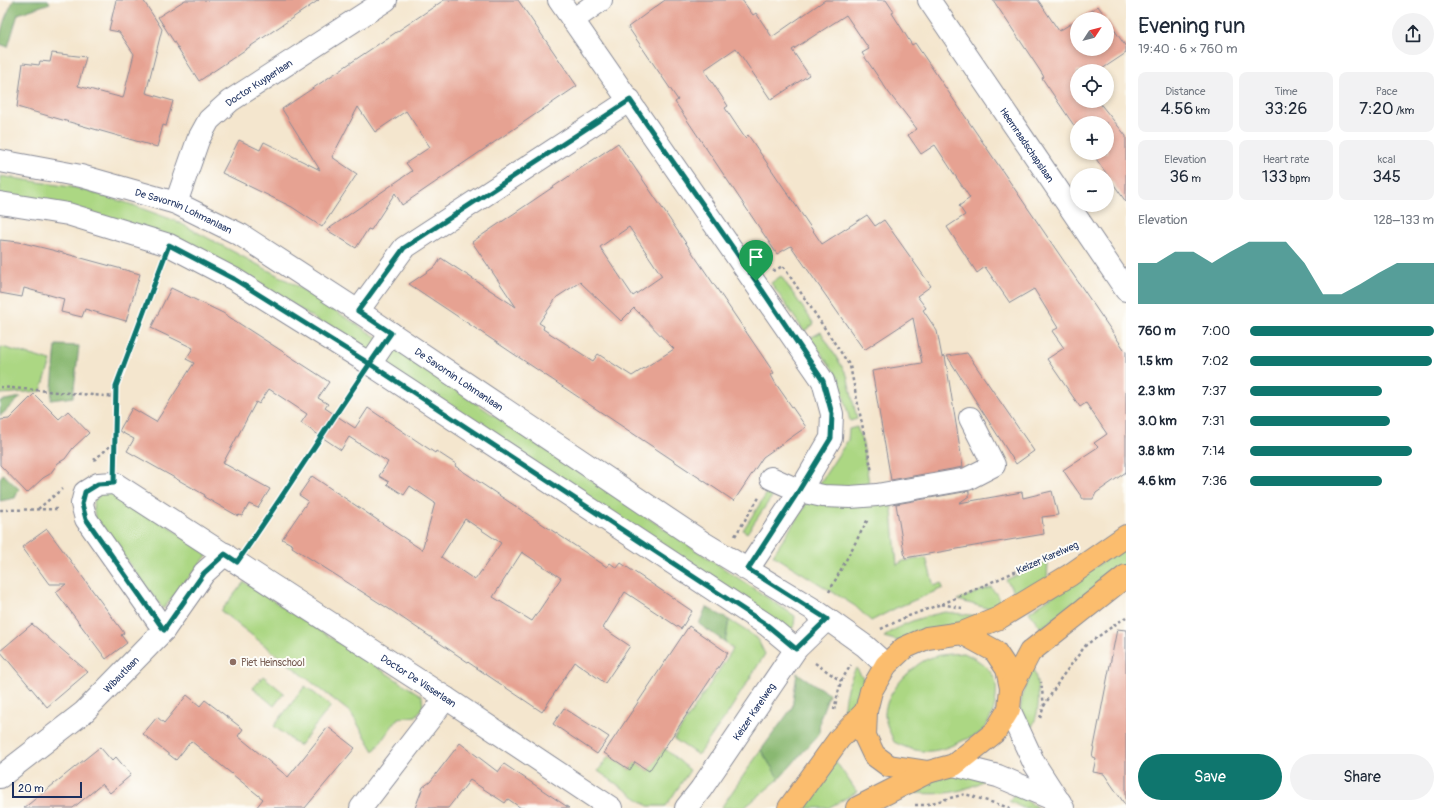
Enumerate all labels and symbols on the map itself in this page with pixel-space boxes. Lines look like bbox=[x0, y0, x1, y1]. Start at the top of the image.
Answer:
north arrow bbox=[1070, 12, 1114, 56]
street label: Doctor Kuyperlaan bbox=[223, 57, 295, 109]
street label: Heemraadschapslaan bbox=[997, 106, 1056, 185]
street label: De Savornin Lohmanlaan bbox=[133, 187, 234, 237]
pin bbox=[739, 240, 773, 281]
street label: De Savornin Lohmanlaan bbox=[412, 346, 506, 414]
street label: Keizer Karelweg bbox=[1014, 539, 1080, 577]
street label: Doctor De Visserlaan bbox=[378, 652, 459, 710]
street label: Wibautlaan bbox=[101, 654, 142, 696]
marker: Piet Heinschool bbox=[228, 657, 238, 667]
place label: Piet Heinschool bbox=[241, 657, 305, 669]
street label: Keizer Karelweg bbox=[731, 681, 778, 743]
scale bar bbox=[12, 780, 82, 799]

